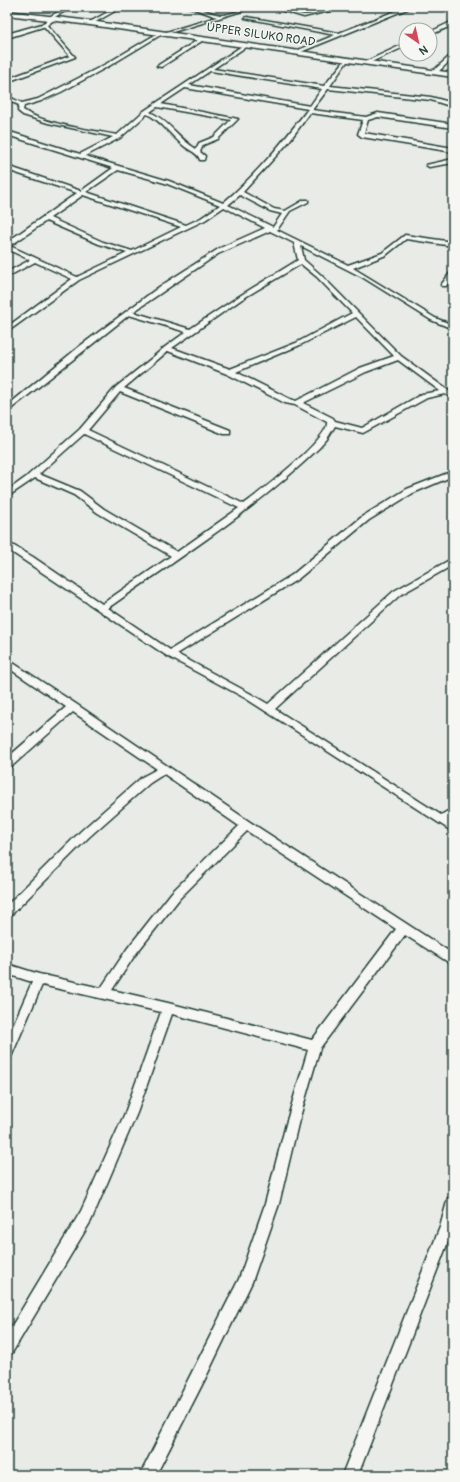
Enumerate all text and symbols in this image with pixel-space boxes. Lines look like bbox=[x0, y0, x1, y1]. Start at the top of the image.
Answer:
street label: UPPER SILUKO ROAD bbox=[206, 20, 317, 50]
north arrow bbox=[398, 22, 438, 62]
text: N bbox=[416, 42, 430, 58]

